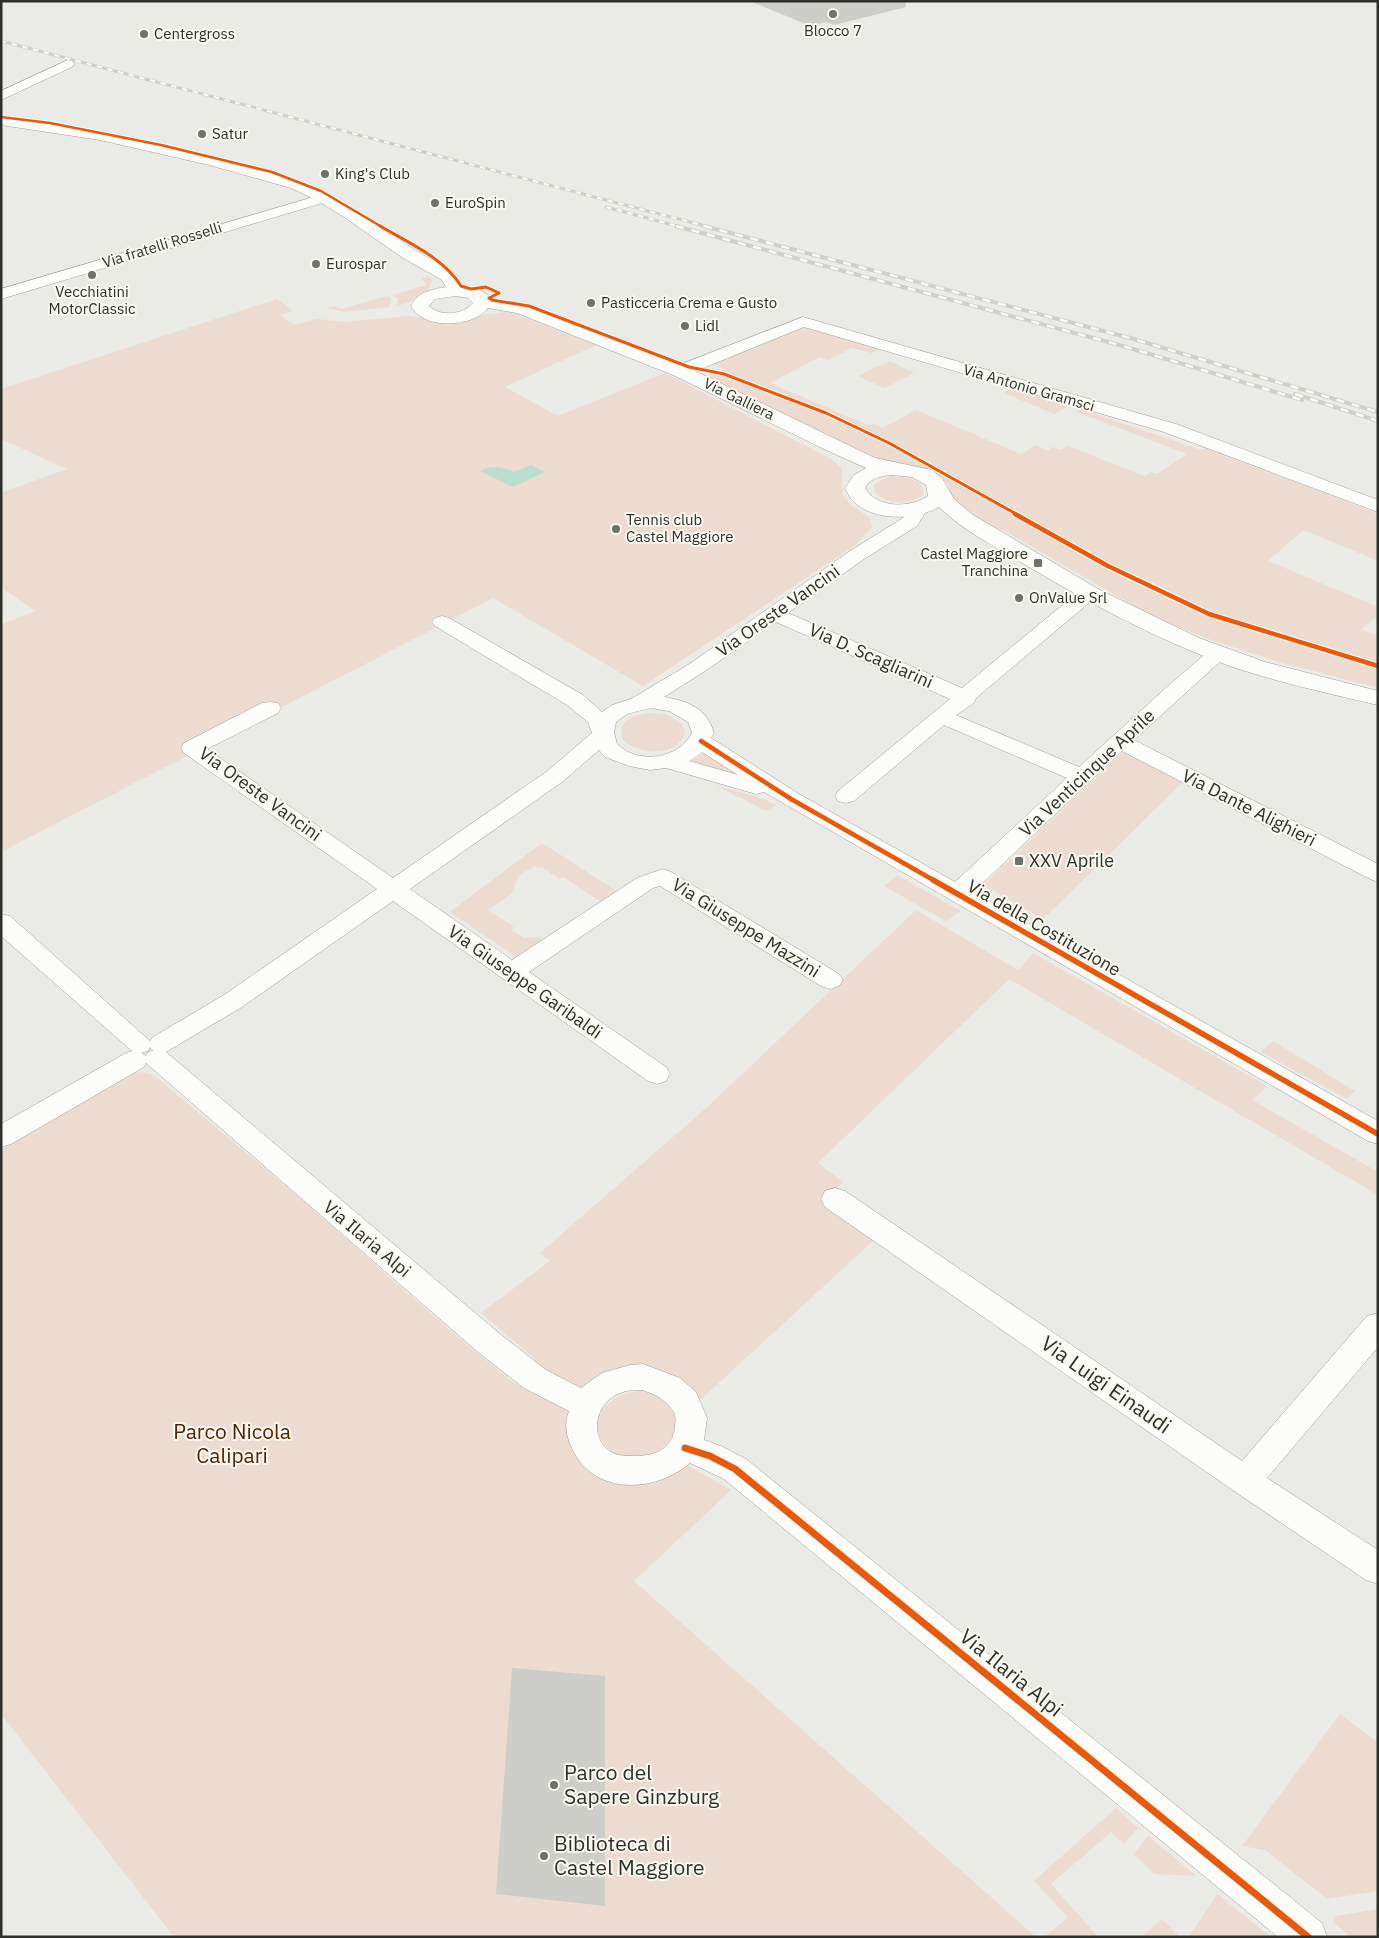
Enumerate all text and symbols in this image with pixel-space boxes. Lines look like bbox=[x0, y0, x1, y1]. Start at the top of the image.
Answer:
marker: Blocco 7 bbox=[827, 8, 839, 20]
place label: Blocco 7 bbox=[804, 21, 862, 40]
place label: Centergross bbox=[154, 24, 235, 43]
marker: Centergross bbox=[138, 28, 150, 40]
place label: Satur bbox=[212, 124, 249, 143]
marker: Satur bbox=[196, 128, 208, 140]
place label: King's Club bbox=[335, 164, 410, 183]
marker: King's Club bbox=[319, 168, 331, 180]
place label: EuroSpin bbox=[445, 193, 506, 212]
marker: EuroSpin bbox=[429, 197, 441, 209]
street label: Via fratelli Rosselli bbox=[100, 217, 224, 272]
place label: Eurospar bbox=[326, 254, 387, 273]
marker: Eurospar bbox=[310, 258, 322, 270]
marker: Vecchiatini MotorClassic bbox=[86, 269, 98, 281]
place label: Vecchiatini MotorClassic bbox=[48, 282, 136, 318]
place label: Pasticceria Crema e Gusto bbox=[601, 293, 777, 312]
marker: Pasticceria Crema e Gusto bbox=[585, 297, 597, 309]
place label: Lidl bbox=[695, 316, 719, 335]
marker: Lidl bbox=[679, 320, 691, 332]
street label: Via Antonio Gramsci bbox=[961, 360, 1097, 415]
street label: Via Galliera bbox=[701, 373, 778, 424]
place label: Tennis club Castel Maggiore bbox=[626, 510, 733, 546]
marker: Tennis club Castel Maggiore bbox=[610, 523, 622, 535]
place label: Castel Maggiore Tranchina bbox=[921, 544, 1028, 580]
marker: Castel Maggiore Tranchina bbox=[1032, 557, 1044, 569]
street label: Via Oreste Vancini bbox=[711, 559, 844, 662]
place label: OnValue Srl bbox=[1029, 588, 1107, 607]
marker: OnValue Srl bbox=[1013, 592, 1025, 604]
street label: Via D. Scagliarini bbox=[806, 618, 937, 693]
street label: Via Venticinque Aprile bbox=[1014, 704, 1159, 841]
street label: Via Oreste Vancini bbox=[194, 741, 326, 846]
street label: Via Dante Alighieri bbox=[1178, 764, 1320, 851]
place label: XXV Aprile bbox=[1029, 849, 1114, 872]
marker: XXV Aprile bbox=[1013, 855, 1025, 867]
street label: Via Giuseppe Mazzini bbox=[668, 873, 825, 982]
street label: Via della Costituzione bbox=[963, 874, 1125, 981]
street label: Via Giuseppe Garibaldi bbox=[444, 920, 607, 1044]
street label: Via Ilaria Alpi bbox=[319, 1195, 416, 1282]
street label: Via Luigi Einaudi bbox=[1036, 1329, 1177, 1440]
park label: Parco Nicola Calipari bbox=[173, 1417, 291, 1469]
street label: Via Ilaria Alpi bbox=[954, 1622, 1069, 1723]
place label: Parco del Sapere Ginzburg bbox=[564, 1758, 719, 1810]
marker: Parco del Sapere Ginzburg bbox=[548, 1779, 560, 1791]
place label: Biblioteca di Castel Maggiore bbox=[554, 1829, 704, 1881]
marker: Biblioteca di Castel Maggiore bbox=[538, 1850, 550, 1862]

